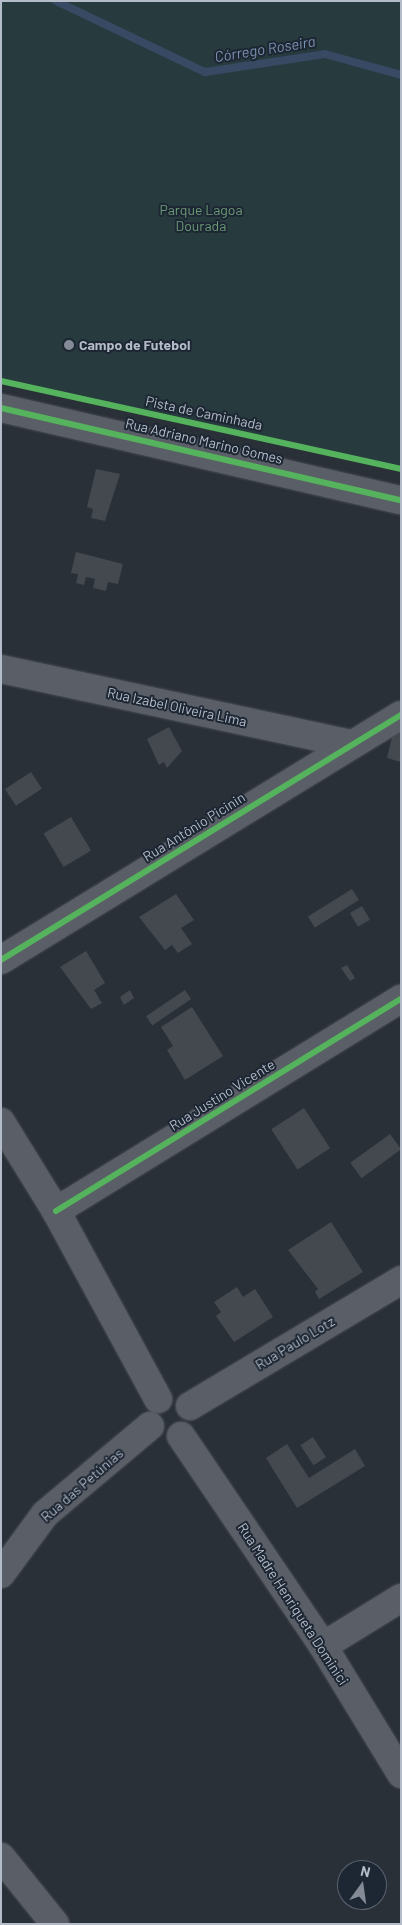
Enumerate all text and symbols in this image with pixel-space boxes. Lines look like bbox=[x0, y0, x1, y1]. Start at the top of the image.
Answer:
water label: Córrego Roseira bbox=[213, 32, 317, 66]
park label: Parque Lagoa Dourada bbox=[159, 202, 243, 234]
place label: Campo de Futebol bbox=[79, 337, 190, 353]
marker: Campo de Futebol bbox=[63, 339, 75, 351]
street label: Pista de Caminhada bbox=[144, 392, 264, 434]
street label: Rua Adriano Marino Gomes bbox=[124, 415, 284, 467]
street label: Rua Izabel Oliveira Lima bbox=[106, 684, 248, 730]
street label: Rua Antônio Picinin bbox=[140, 789, 248, 865]
street label: Rua Justino Vicente bbox=[166, 1056, 278, 1134]
street label: Rua Paulo Lotz bbox=[252, 1313, 338, 1373]
street label: Rua das Petúnias bbox=[37, 1445, 127, 1525]
street label: Rua Madre Henriqueta Dominici bbox=[234, 1520, 352, 1688]
north arrow bbox=[337, 1860, 387, 1910]
text: N bbox=[359, 1862, 372, 1880]

